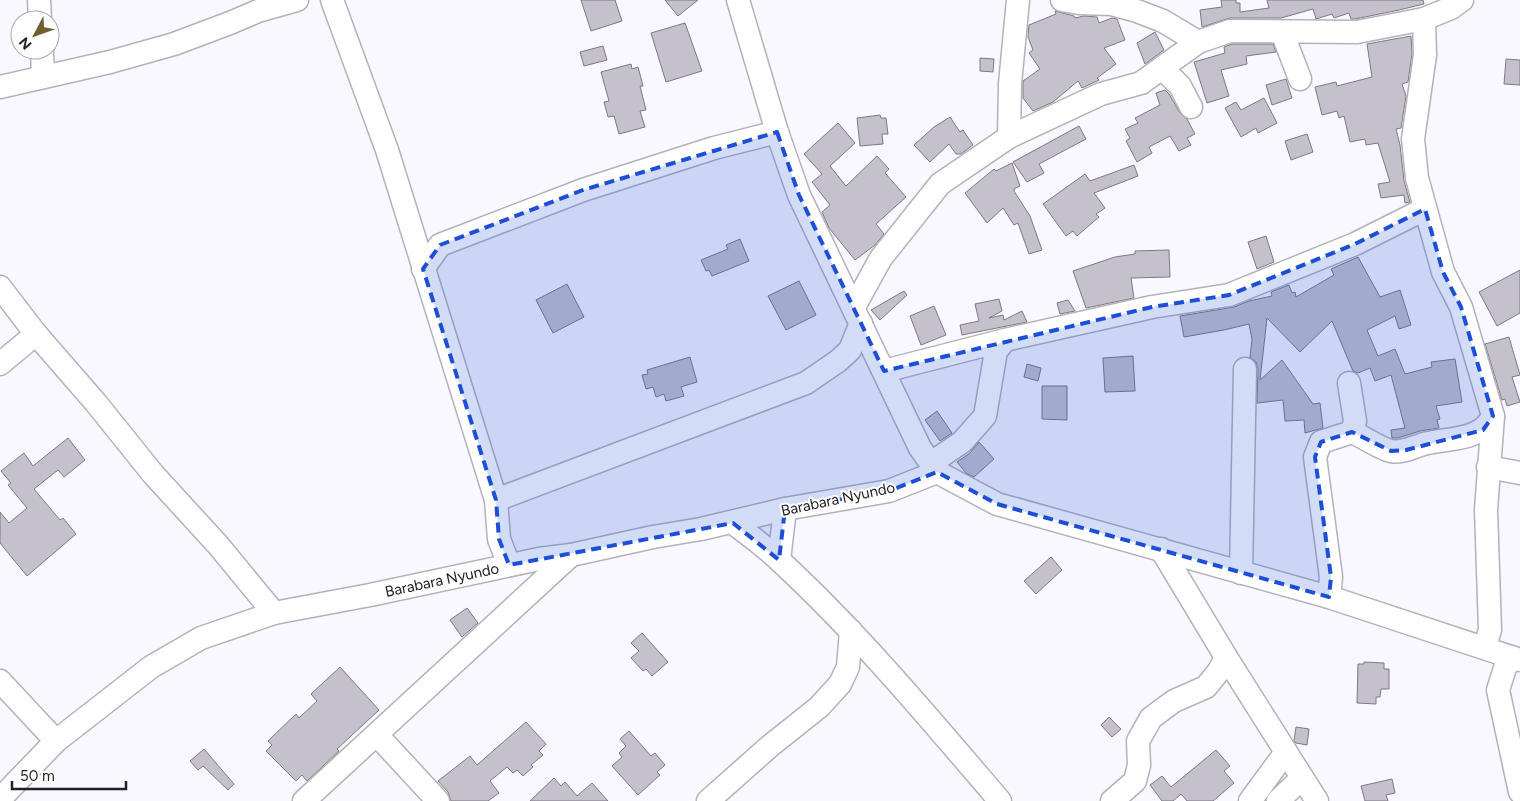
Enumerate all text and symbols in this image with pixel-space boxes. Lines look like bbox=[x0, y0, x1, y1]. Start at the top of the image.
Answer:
north arrow bbox=[10, 10, 60, 60]
text: N bbox=[16, 34, 36, 53]
street label: Barabara Nyundo bbox=[779, 478, 897, 520]
street label: Barabara Nyundo bbox=[383, 559, 501, 601]
scale bar bbox=[12, 758, 126, 790]
text: 50 m bbox=[20, 767, 55, 785]

